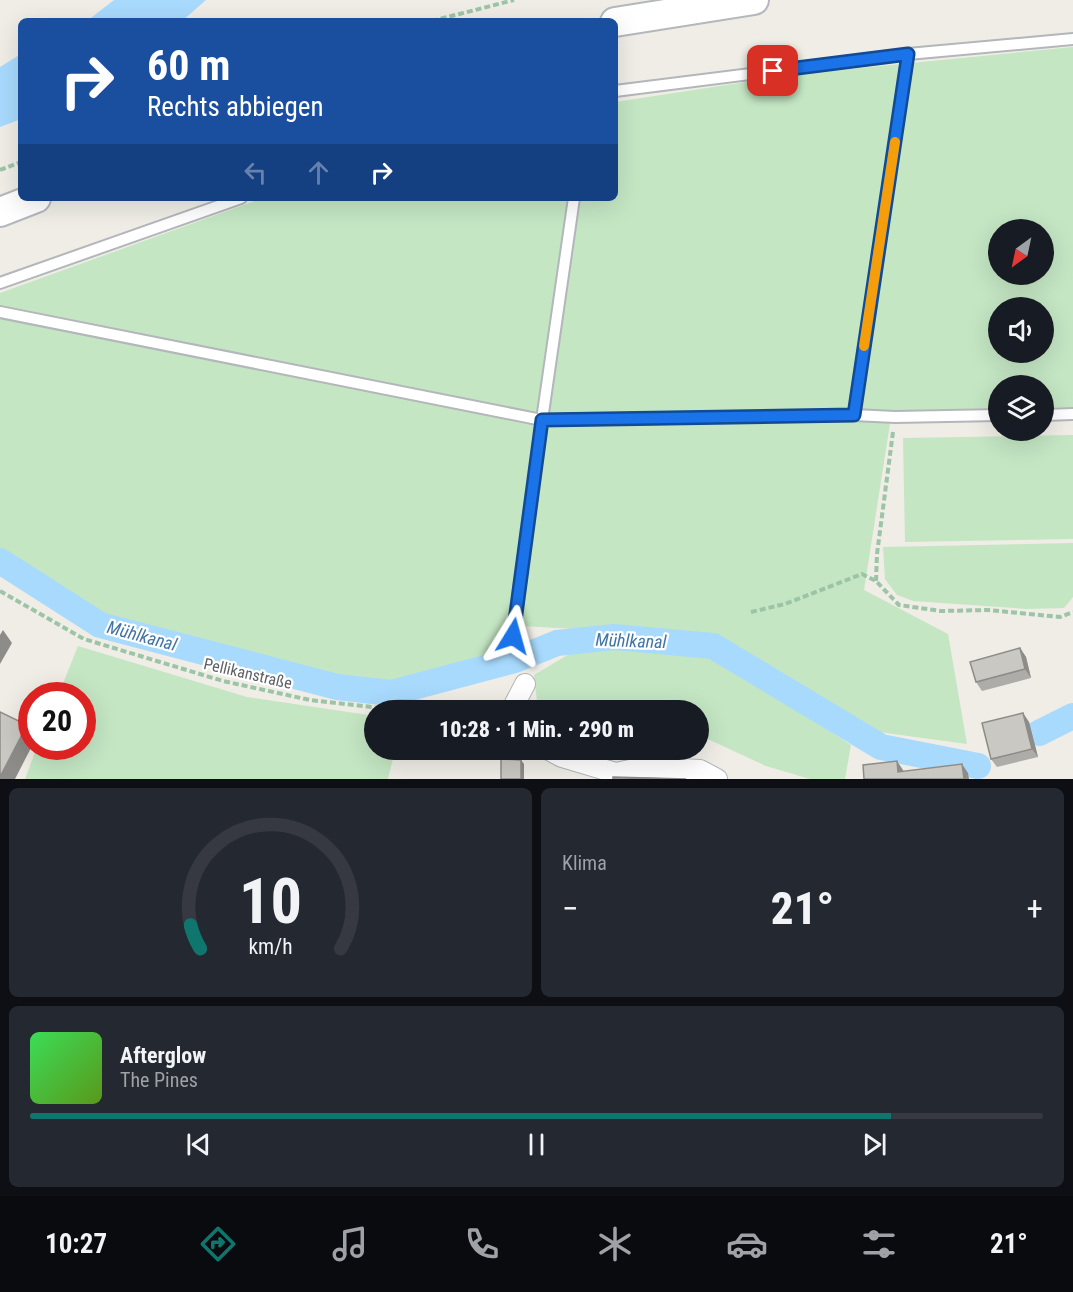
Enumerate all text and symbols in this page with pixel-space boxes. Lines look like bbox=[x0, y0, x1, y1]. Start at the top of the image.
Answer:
text: 60 m bbox=[147, 41, 230, 90]
icon: right bbox=[48, 42, 126, 120]
pin bbox=[747, 45, 798, 96]
icon: arrive bbox=[756, 54, 789, 87]
text: Rechts abbiegen bbox=[147, 91, 323, 123]
icon: left bbox=[239, 156, 272, 189]
icon: ahead bbox=[302, 156, 335, 189]
icon: right bbox=[365, 156, 398, 189]
north arrow bbox=[988, 219, 1054, 285]
map controls bbox=[988, 219, 1054, 441]
button: sound bbox=[988, 297, 1054, 363]
button: layers bbox=[988, 375, 1054, 441]
position arrow bbox=[481, 604, 545, 668]
water label: Mühlkanal bbox=[105, 616, 180, 655]
water label: Mühlkanal bbox=[595, 629, 668, 652]
street label: Pellikanstraße bbox=[202, 654, 294, 693]
speed limit sign: 20 bbox=[18, 682, 96, 760]
text: 10:28 · 1 Min. · 290 m bbox=[439, 717, 634, 742]
text: Klima bbox=[562, 851, 607, 875]
text: 10 bbox=[239, 865, 302, 938]
text: 21° bbox=[771, 882, 834, 935]
text: − bbox=[562, 889, 579, 928]
text: + bbox=[1027, 889, 1043, 928]
text: km/h bbox=[248, 935, 293, 960]
text: Afterglow bbox=[120, 1043, 206, 1068]
text: The Pines bbox=[120, 1068, 198, 1092]
icon: previous bbox=[182, 1128, 215, 1161]
icon: pause bbox=[520, 1128, 553, 1161]
icon: next bbox=[858, 1128, 891, 1161]
icon: directions bbox=[197, 1223, 239, 1265]
icon: music bbox=[329, 1223, 371, 1265]
icon: phone bbox=[461, 1223, 503, 1265]
icon: climate bbox=[594, 1223, 636, 1265]
icon: car bbox=[726, 1223, 768, 1265]
icon: filters bbox=[858, 1223, 900, 1265]
text: 10:27 bbox=[45, 1228, 107, 1260]
text: 21° bbox=[990, 1228, 1028, 1260]

